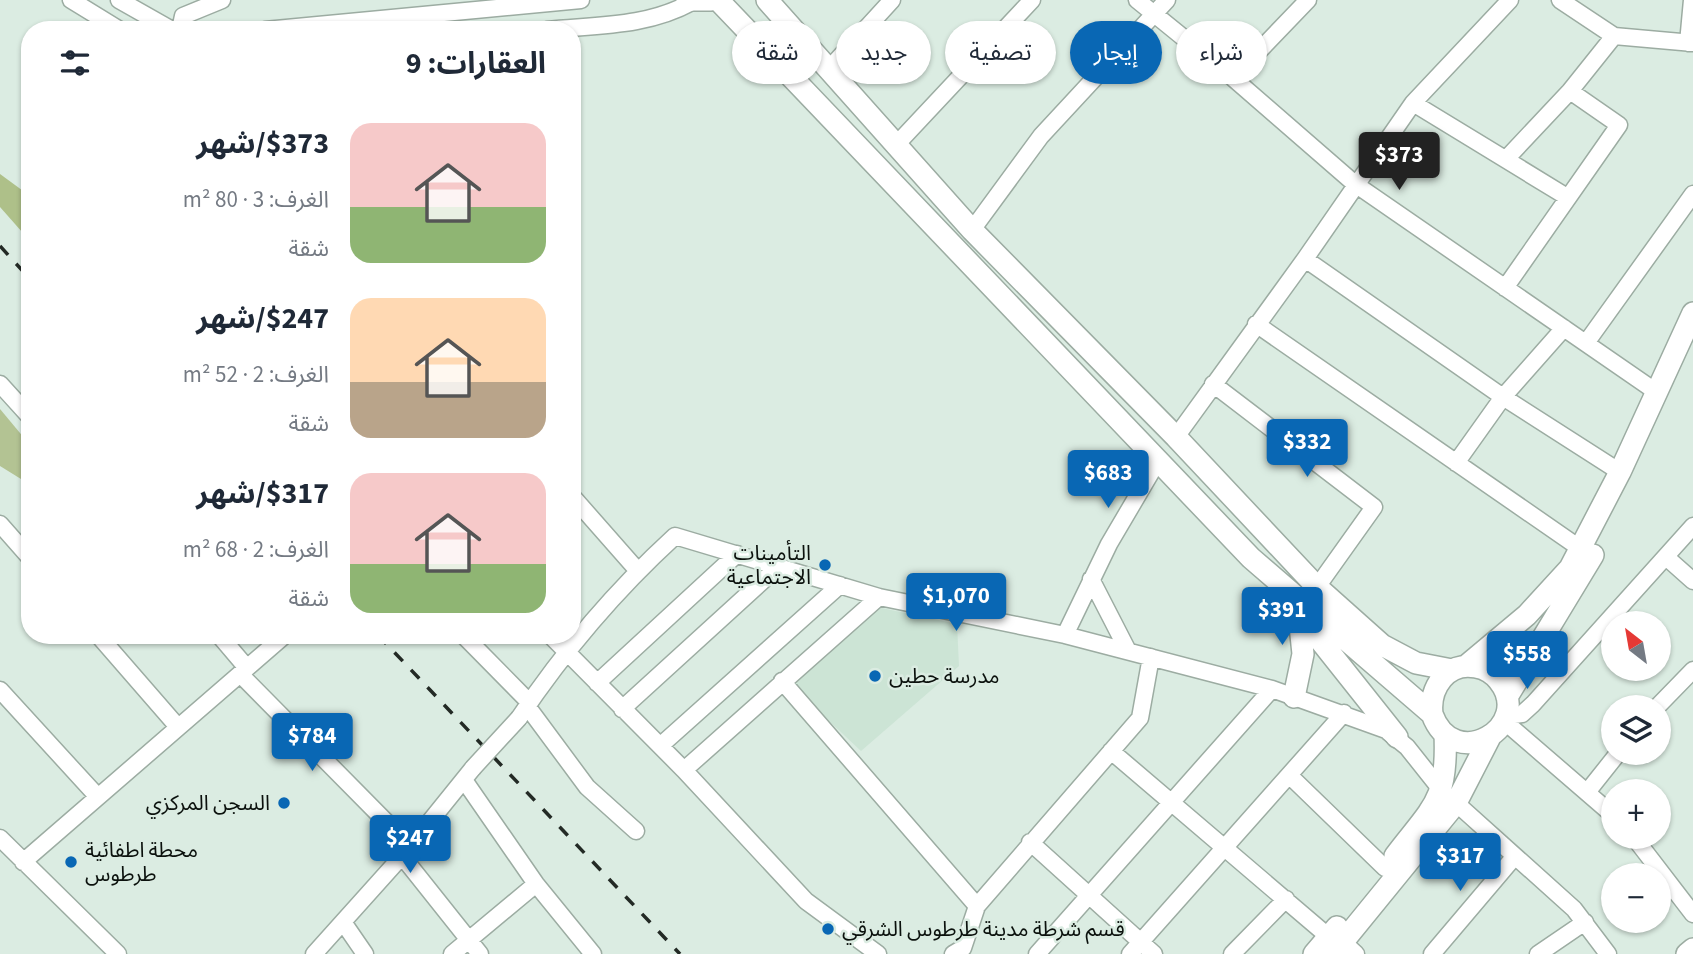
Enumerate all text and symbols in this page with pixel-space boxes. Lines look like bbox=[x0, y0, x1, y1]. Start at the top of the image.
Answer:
chip: شقة bbox=[732, 21, 822, 84]
chip: جديد bbox=[836, 21, 931, 84]
chip: تصفية bbox=[945, 21, 1056, 84]
chip: إيجار bbox=[1070, 21, 1162, 84]
chip: شراء bbox=[1176, 21, 1267, 84]
text: العقارات: 9 bbox=[406, 42, 546, 85]
icon: filters bbox=[56, 44, 94, 82]
text: $373/شهر bbox=[196, 122, 329, 165]
pin: $373 bbox=[1358, 132, 1440, 192]
text: $373 bbox=[1375, 138, 1423, 171]
icon: home bbox=[406, 151, 490, 235]
text: الغرف: 3 · 80 m² bbox=[183, 183, 329, 216]
text: شقة bbox=[288, 232, 329, 265]
text: $247/شهر bbox=[196, 297, 329, 340]
icon: home bbox=[406, 326, 490, 410]
text: الغرف: 2 · 52 m² bbox=[183, 358, 329, 391]
text: شقة bbox=[288, 407, 329, 440]
pin: $332 bbox=[1266, 420, 1348, 479]
text: $332 bbox=[1283, 425, 1331, 458]
pin: $683 bbox=[1067, 450, 1149, 510]
text: $683 bbox=[1084, 456, 1132, 489]
text: $317/شهر bbox=[196, 472, 329, 515]
icon: home bbox=[406, 501, 490, 585]
text: الغرف: 2 · 68 m² bbox=[183, 533, 329, 566]
place label: التأمينات الاجتماعية bbox=[727, 538, 811, 592]
marker: التأمينات الاجتماعية bbox=[817, 557, 833, 573]
pin: $1,070 bbox=[899, 574, 1013, 633]
text: $1,070 bbox=[922, 579, 990, 612]
text: شقة bbox=[288, 582, 329, 615]
pin: $391 bbox=[1241, 588, 1323, 647]
text: $391 bbox=[1258, 593, 1306, 626]
north arrow bbox=[1601, 611, 1671, 681]
map controls bbox=[1601, 611, 1671, 933]
pin: $558 bbox=[1486, 632, 1568, 691]
text: $558 bbox=[1503, 637, 1551, 670]
place label: مدرسة حطين bbox=[889, 661, 1000, 691]
marker: مدرسة حطين bbox=[867, 668, 883, 684]
button: layers bbox=[1601, 695, 1671, 765]
pin: $784 bbox=[271, 714, 353, 773]
text: $784 bbox=[288, 719, 336, 752]
button: + bbox=[1601, 779, 1671, 849]
place label: السجن المركزي bbox=[146, 788, 270, 819]
marker: السجن المركزي bbox=[276, 795, 292, 811]
pin: $247 bbox=[369, 816, 451, 875]
text: $247 bbox=[386, 821, 434, 854]
pin: $317 bbox=[1419, 834, 1501, 893]
place label: محطة اطفائية طرطوس bbox=[85, 835, 198, 889]
text: $317 bbox=[1436, 839, 1484, 872]
marker: محطة اطفائية طرطوس bbox=[63, 854, 79, 870]
button: − bbox=[1601, 863, 1671, 933]
place label: قسم شرطة مدينة طرطوس الشرقي bbox=[842, 914, 1125, 945]
marker: قسم شرطة مدينة طرطوس الشرقي bbox=[820, 921, 836, 937]

